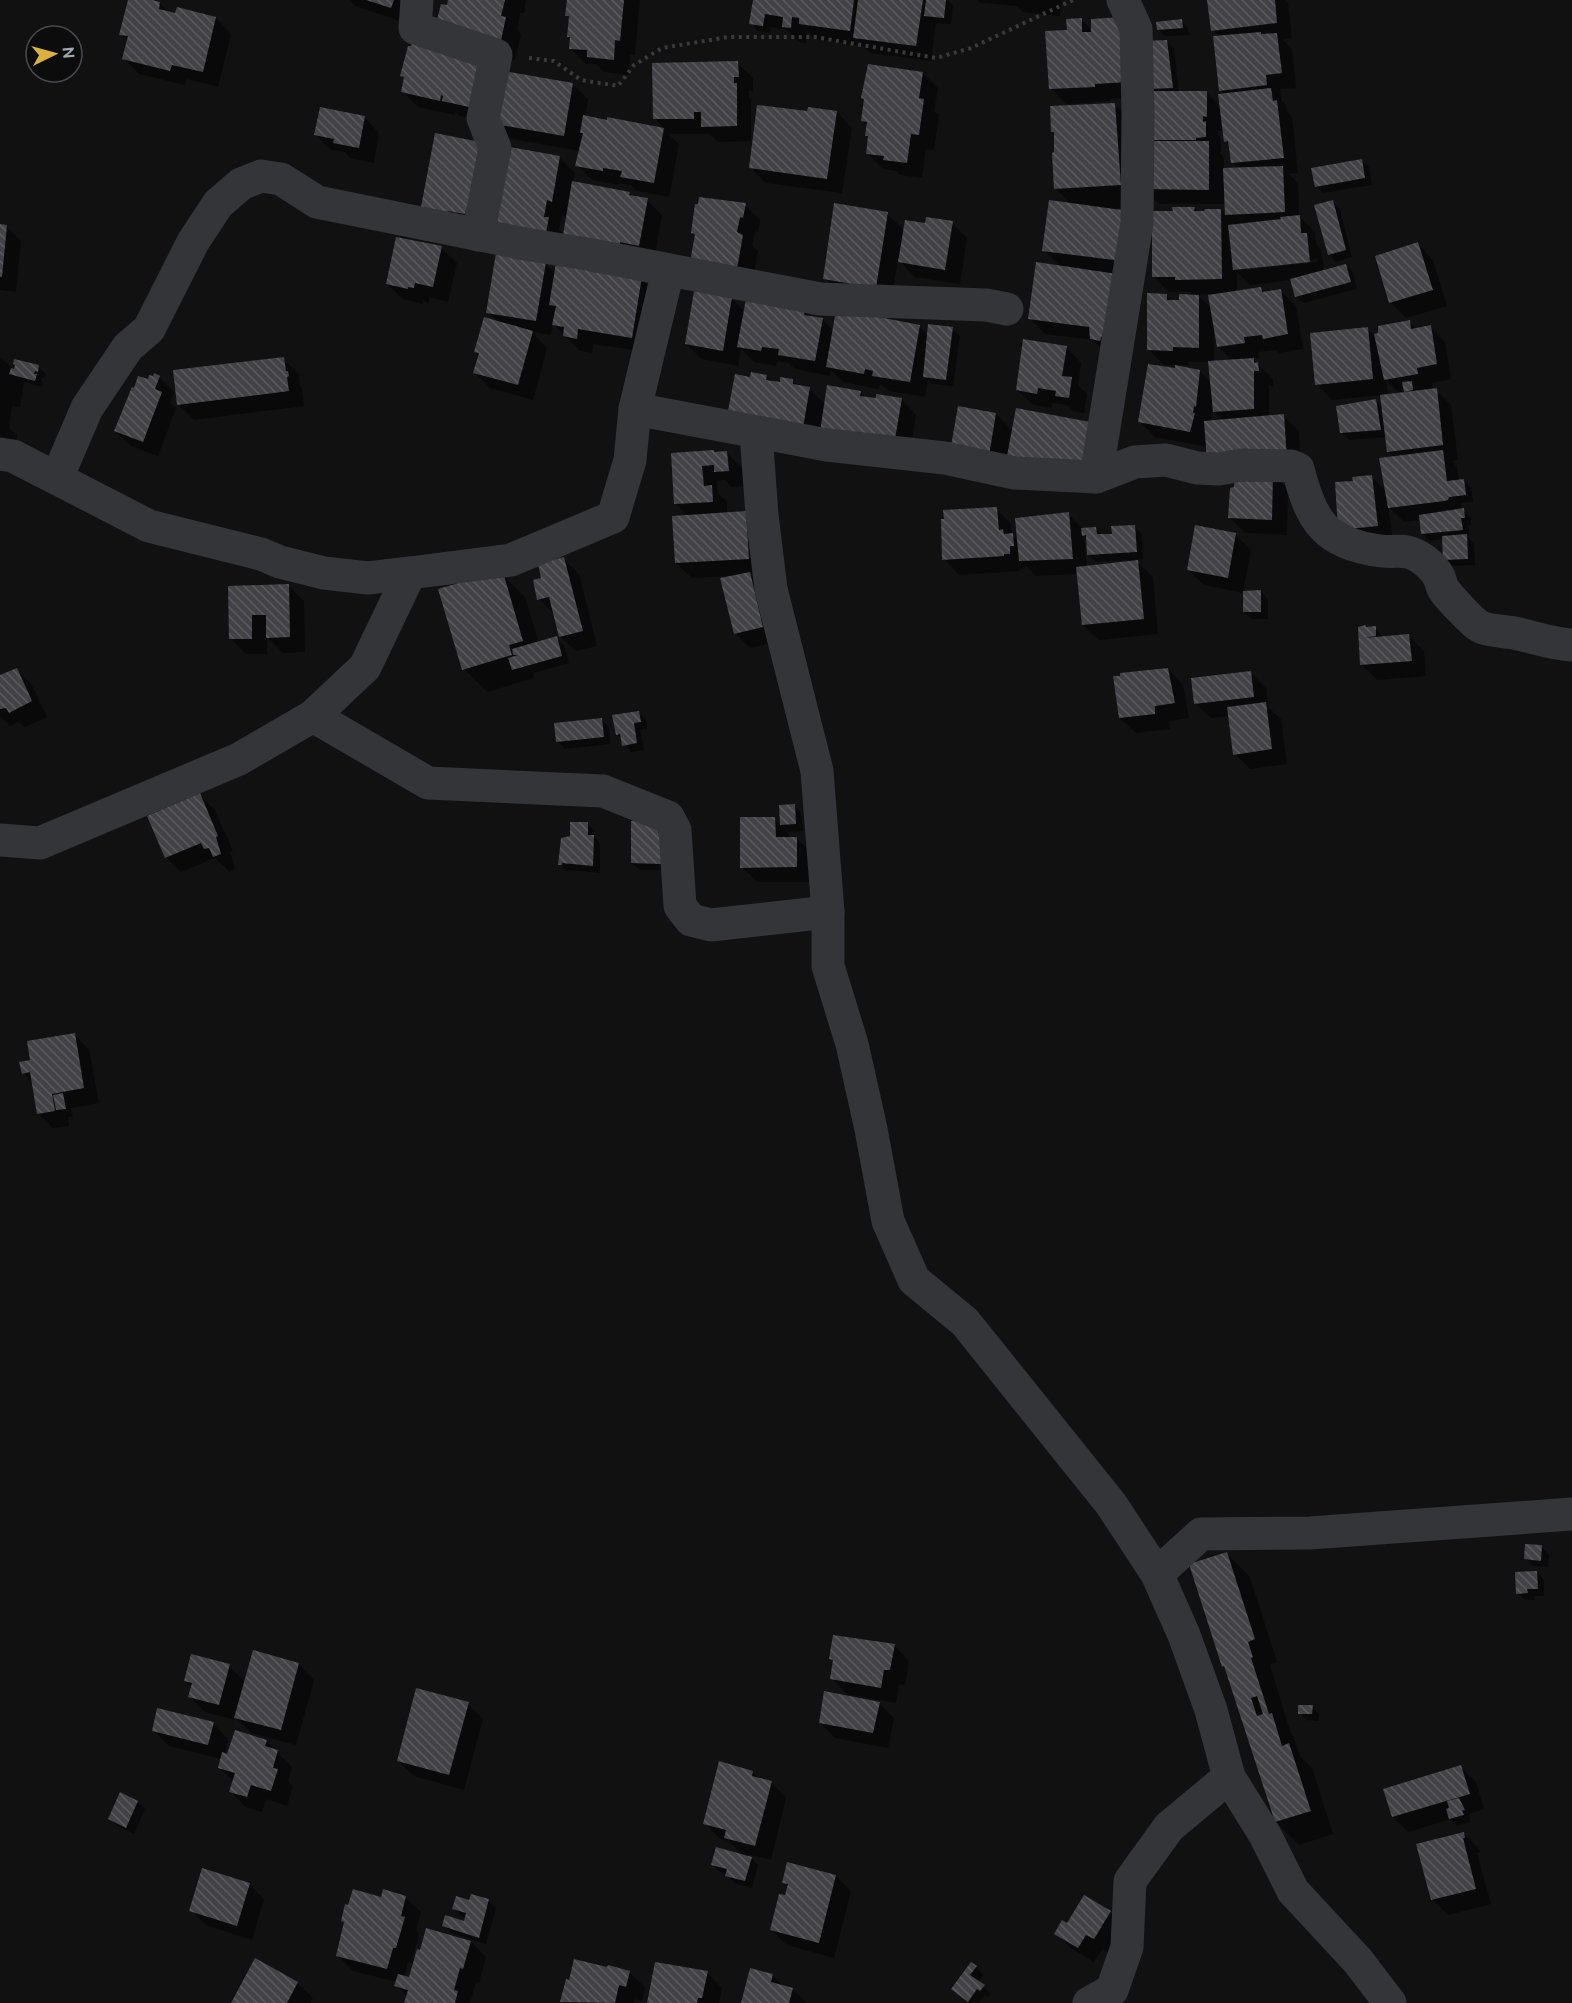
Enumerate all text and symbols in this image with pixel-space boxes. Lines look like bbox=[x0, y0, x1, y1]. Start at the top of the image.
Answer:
north arrow bbox=[24, 24, 84, 84]
text: N bbox=[59, 46, 78, 59]

